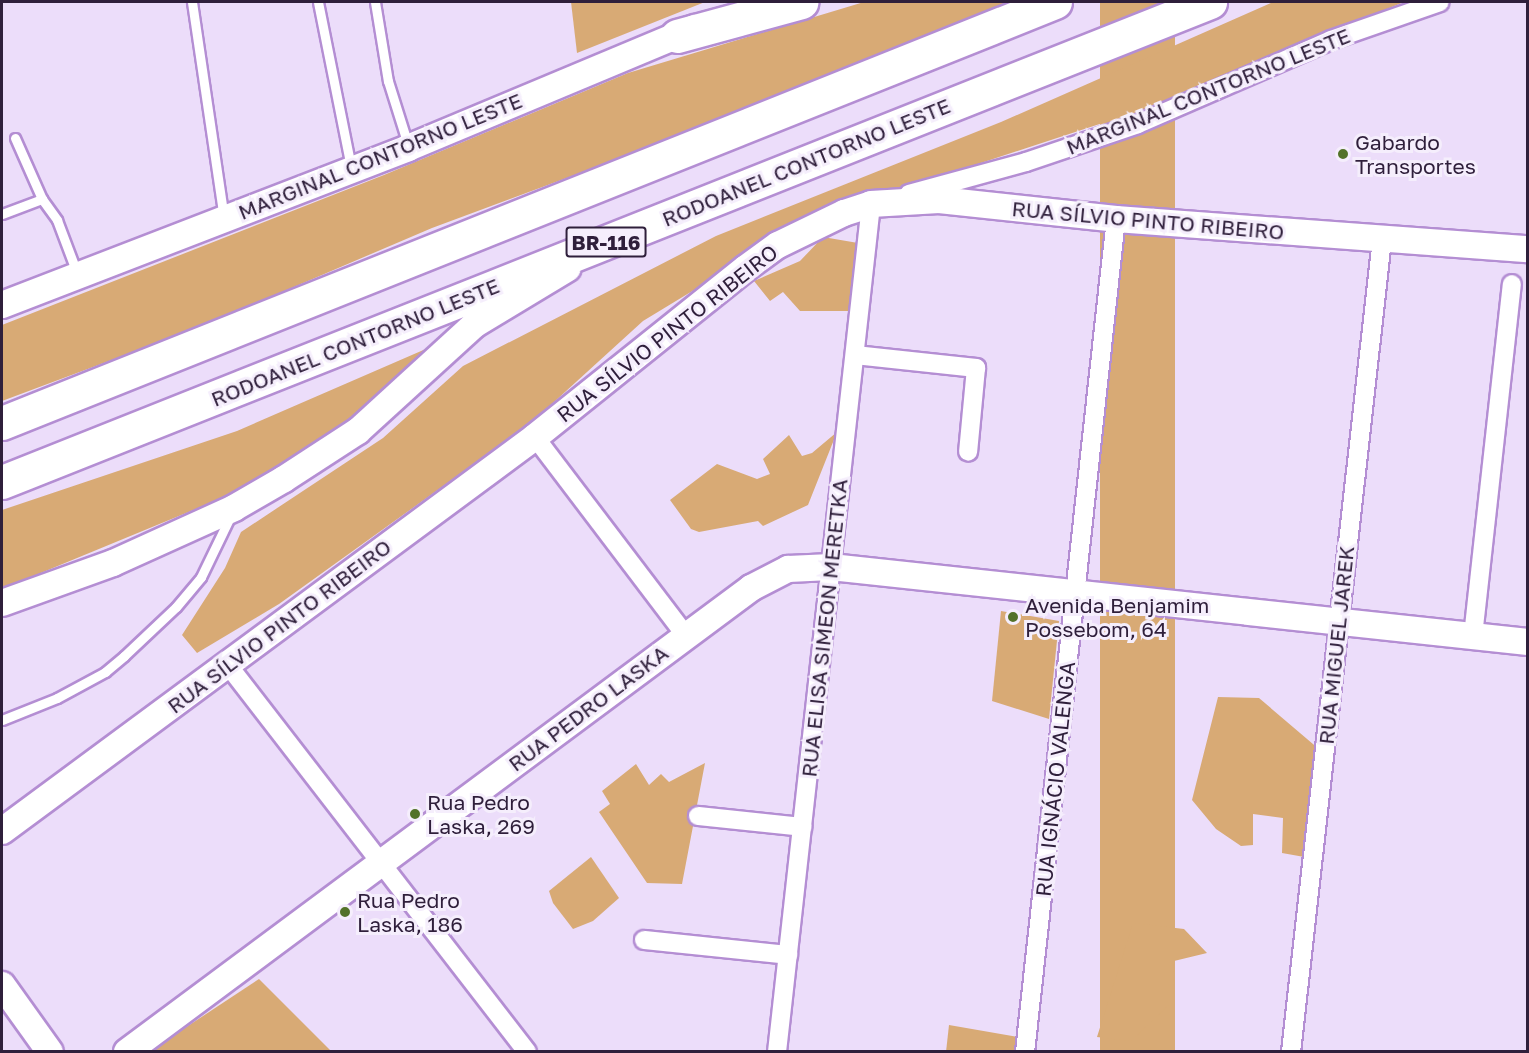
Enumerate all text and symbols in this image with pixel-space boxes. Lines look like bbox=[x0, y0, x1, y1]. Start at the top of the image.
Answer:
street label: MARGINAL CONTORNO LESTE bbox=[1062, 22, 1354, 160]
street label: MARGINAL CONTORNO LESTE bbox=[234, 87, 526, 225]
street label: RODOANEL CONTORNO LESTE bbox=[658, 93, 954, 231]
place label: Gabardo Transportes bbox=[1355, 129, 1476, 179]
marker: Gabardo Transportes bbox=[1336, 147, 1350, 161]
street label: RUA SÍLVIO PINTO RIBEIRO bbox=[1011, 196, 1285, 244]
road number: BR-116 bbox=[566, 225, 646, 259]
street label: RUA SÍLVIO PINTO RIBEIRO bbox=[552, 239, 782, 427]
street label: RODOANEL CONTORNO LESTE bbox=[207, 273, 503, 411]
street label: RUA ELISA SIMEON MERETKA bbox=[796, 478, 852, 778]
street label: RUA SÍLVIO PINTO RIBEIRO bbox=[162, 534, 396, 718]
street label: RUA MIGUEL JAREK bbox=[1313, 544, 1359, 746]
place label: Avenida Benjamim Possebom, 64 bbox=[1025, 592, 1209, 642]
marker: Avenida Benjamim Possebom, 64 bbox=[1006, 610, 1020, 624]
street label: RUA PEDRO LASKA bbox=[503, 640, 673, 776]
street label: RUA IGNÁCIO VALENGA bbox=[1030, 660, 1080, 898]
place label: Rua Pedro Laska, 269 bbox=[427, 789, 535, 839]
marker: Rua Pedro Laska, 269 bbox=[408, 807, 422, 821]
place label: Rua Pedro Laska, 186 bbox=[357, 887, 463, 937]
marker: Rua Pedro Laska, 186 bbox=[338, 905, 352, 919]

